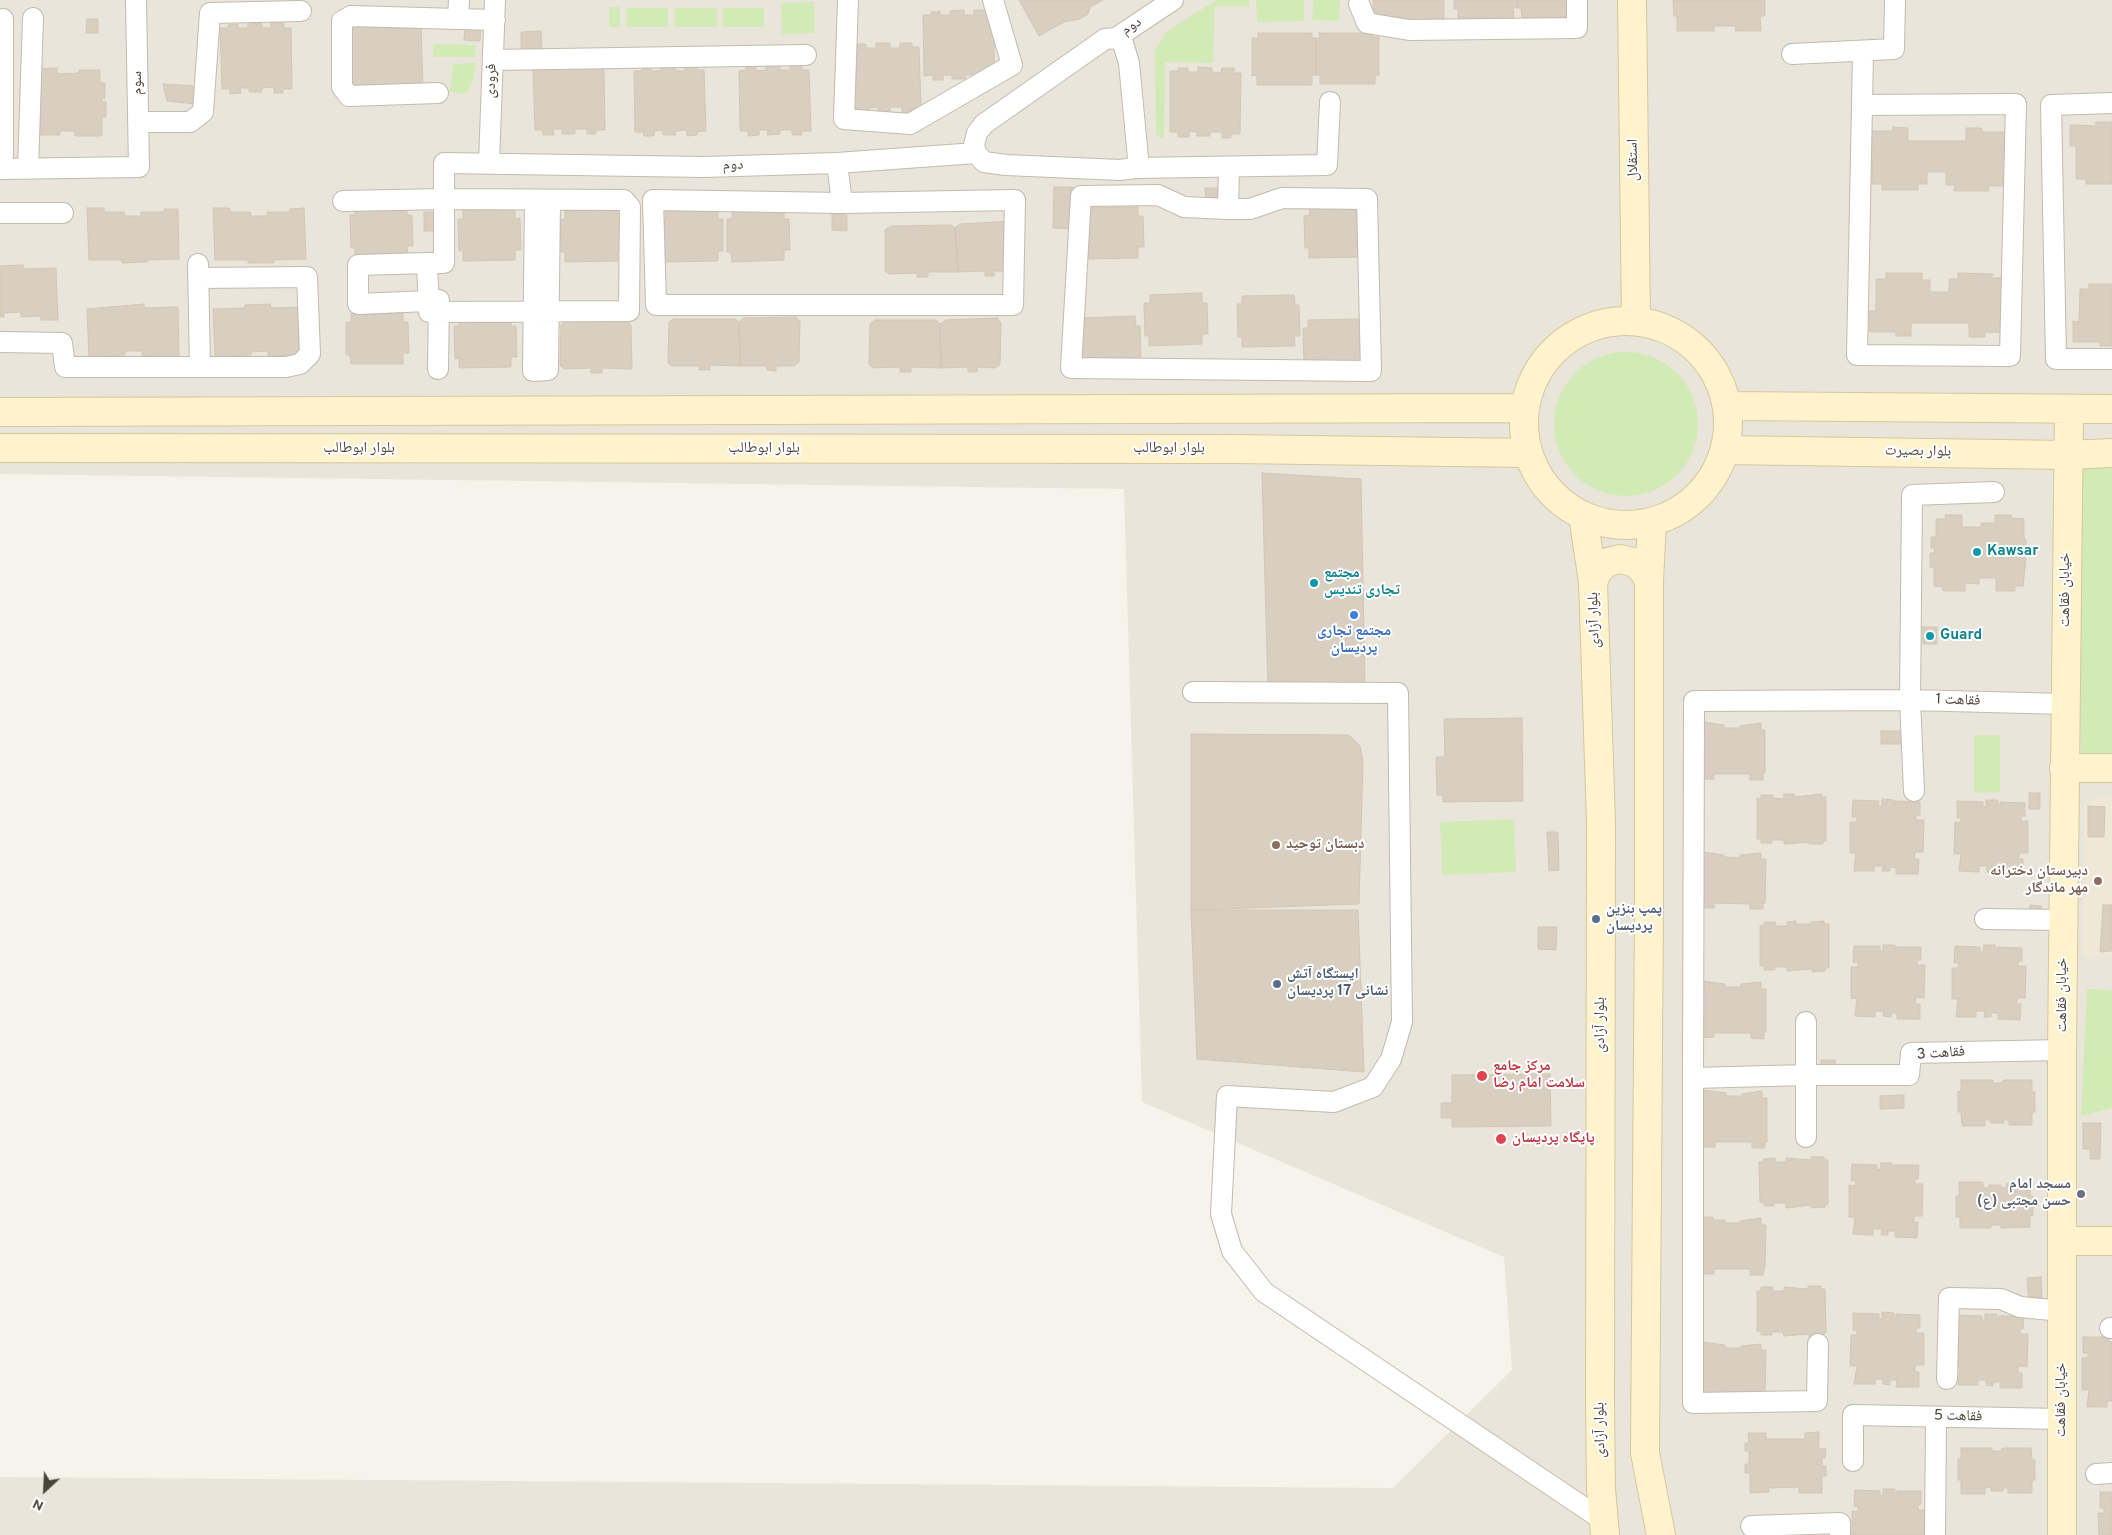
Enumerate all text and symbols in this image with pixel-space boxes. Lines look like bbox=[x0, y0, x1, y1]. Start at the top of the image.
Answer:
street label: دوم bbox=[1118, 14, 1146, 40]
street label: فرودی bbox=[482, 63, 502, 99]
street label: سوم bbox=[129, 71, 147, 95]
street label: استقلال bbox=[1625, 138, 1643, 182]
street label: دوم bbox=[722, 157, 744, 175]
street label: بلوار ابوطالب bbox=[323, 440, 395, 458]
street label: بلوار ابوطالب bbox=[728, 440, 800, 458]
street label: بلوار ابوطالب bbox=[1133, 440, 1205, 458]
street label: بلوار بصیرت bbox=[1885, 442, 1951, 462]
place label: Kawsar bbox=[1987, 543, 2039, 561]
marker: Kawsar bbox=[1971, 546, 1983, 558]
street label: خیابان فقاهت bbox=[2057, 553, 2075, 627]
place label: مجتمع تجاری تندیس bbox=[1324, 565, 1400, 600]
marker: مجتمع تجاری تندیس bbox=[1308, 577, 1320, 589]
street label: بلوار آزادی bbox=[1585, 592, 1605, 648]
marker: مجتمع تجاری پردیسان bbox=[1348, 609, 1360, 621]
place label: مجتمع تجاری پردیسان bbox=[1317, 623, 1391, 658]
place label: Guard bbox=[1940, 627, 1982, 645]
marker: Guard bbox=[1924, 630, 1936, 642]
street label: فقاهت 1 bbox=[1935, 691, 1981, 711]
place label: دبستان توحید bbox=[1286, 836, 1365, 854]
marker: دبستان توحید bbox=[1270, 839, 1282, 851]
place label: دبیرستان دخترانه مهر ماندگار bbox=[1990, 863, 2088, 898]
marker: دبیرستان دخترانه مهر ماندگار bbox=[2092, 875, 2104, 887]
place label: پمپ بنزین پردیسان bbox=[1606, 901, 1662, 936]
marker: پمپ بنزین پردیسان bbox=[1590, 913, 1602, 925]
street label: خیابان فقاهت bbox=[2054, 958, 2072, 1032]
place label: ایستگاه آتش نشانی 17 پردیسان bbox=[1287, 966, 1388, 1001]
marker: ایستگاه آتش نشانی 17 پردیسان bbox=[1271, 978, 1283, 990]
street label: بلوار آزادی bbox=[1592, 997, 1610, 1053]
street label: فقاهت 3 bbox=[1916, 1043, 1966, 1065]
place label: مرکز جامع سلامت امام رضا bbox=[1493, 1058, 1585, 1093]
marker: مرکز جامع سلامت امام رضا bbox=[1475, 1069, 1489, 1083]
place label: پایگاه پردیسان bbox=[1512, 1130, 1595, 1148]
marker: پایگاه پردیسان bbox=[1494, 1132, 1508, 1146]
place label: مسجد امام حسن مجتبی (ع) bbox=[1977, 1176, 2071, 1211]
marker: مسجد امام حسن مجتبی (ع) bbox=[2075, 1188, 2087, 1200]
street label: خیابان فقاهت bbox=[2053, 1363, 2071, 1437]
street label: بلوار آزادی bbox=[1592, 1402, 1610, 1458]
street label: فقاهت 5 bbox=[1934, 1408, 1982, 1426]
north arrow bbox=[20, 1465, 70, 1515]
text: N bbox=[30, 1494, 47, 1514]

